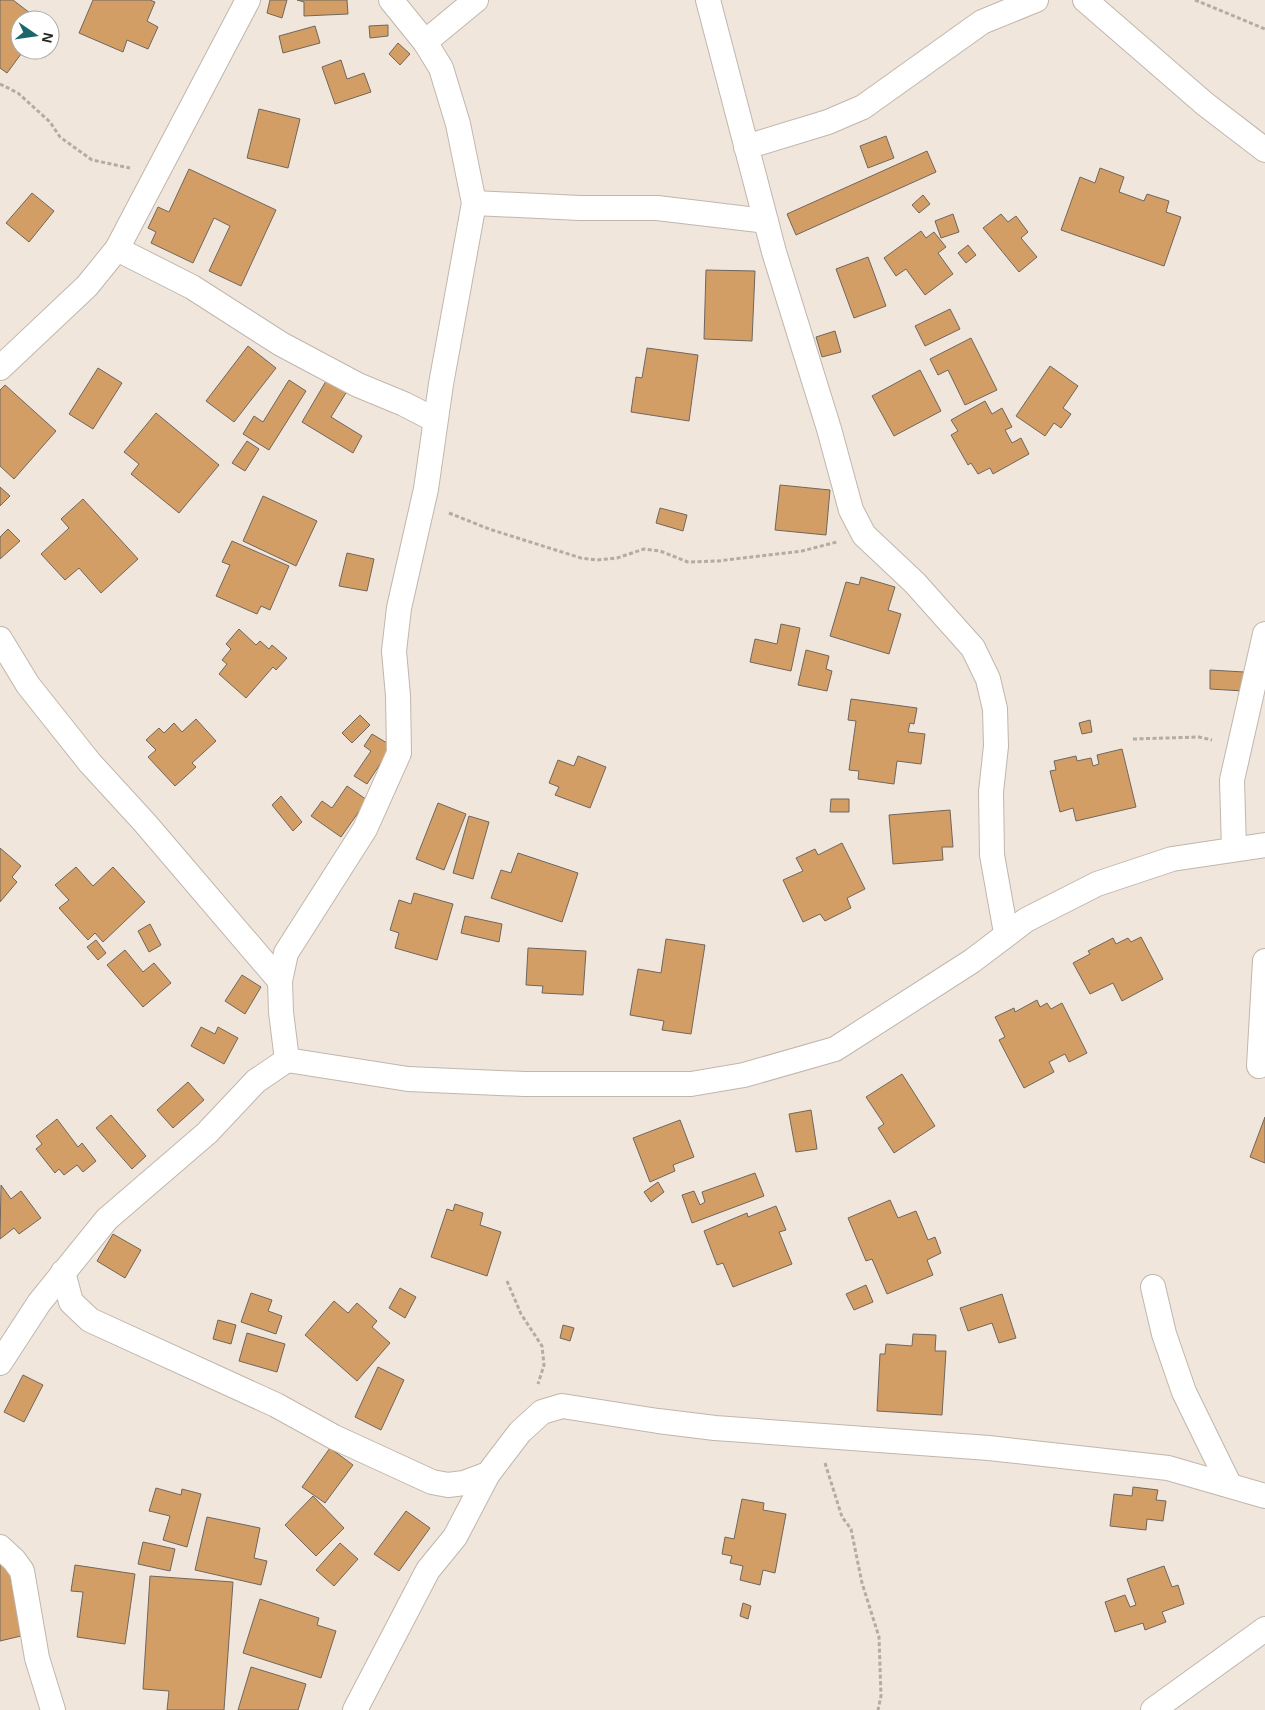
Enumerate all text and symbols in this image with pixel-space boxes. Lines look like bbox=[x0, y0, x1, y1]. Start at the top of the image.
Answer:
north arrow bbox=[10, 10, 60, 60]
text: N bbox=[39, 31, 57, 45]

